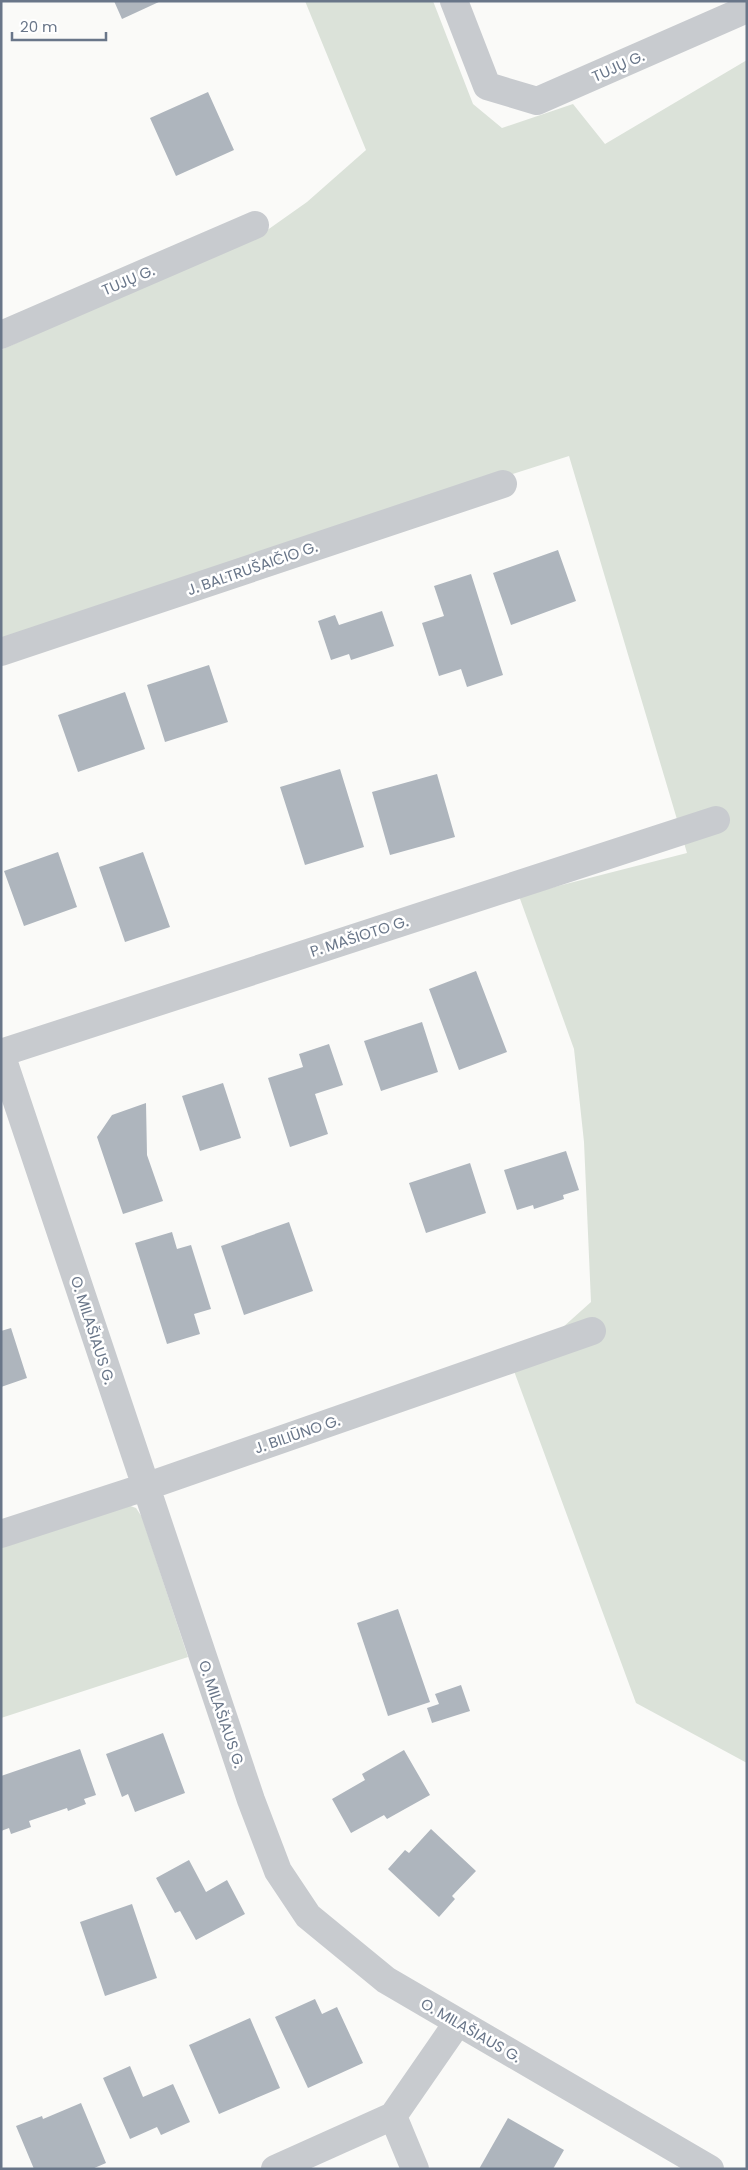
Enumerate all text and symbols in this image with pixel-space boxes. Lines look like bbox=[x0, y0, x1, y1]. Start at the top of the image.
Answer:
scale bar bbox=[12, 10, 106, 42]
text: 20 m bbox=[20, 16, 58, 37]
street label: TUJŲ G. bbox=[589, 45, 647, 87]
street label: TUJŲ G. bbox=[99, 260, 157, 300]
street label: J. BALTRUŠAIČIO G. bbox=[184, 536, 320, 600]
street label: P. MAŠIOTO G. bbox=[307, 910, 411, 962]
street label: O. MILAŠIAUS G. bbox=[66, 1273, 120, 1387]
street label: J. BILIŪNO G. bbox=[251, 1410, 343, 1458]
street label: O. MILAŠIAUS G. bbox=[194, 1657, 250, 1771]
street label: O. MILAŠIAUS G. bbox=[417, 1993, 525, 2067]

